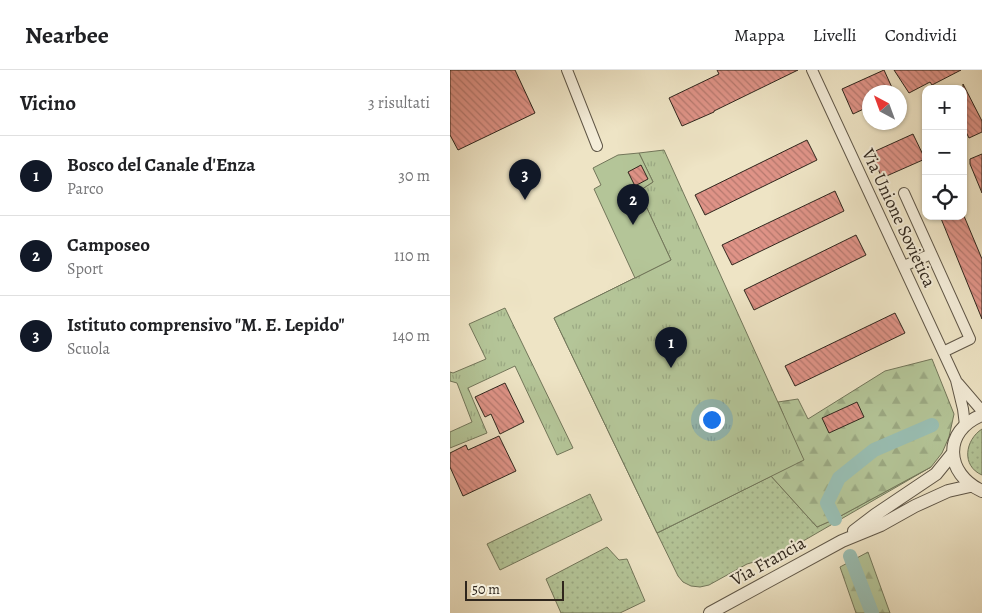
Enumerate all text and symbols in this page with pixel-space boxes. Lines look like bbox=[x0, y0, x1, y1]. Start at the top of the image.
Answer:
text: Nearbee bbox=[25, 19, 109, 51]
text: Mappa bbox=[734, 23, 785, 47]
text: Livelli bbox=[813, 23, 857, 47]
text: Condividi bbox=[885, 23, 957, 47]
north arrow bbox=[862, 85, 907, 130]
map controls bbox=[922, 85, 967, 220]
button: + bbox=[922, 85, 967, 130]
text: Vicino bbox=[20, 89, 76, 117]
text: 3 risultati bbox=[368, 92, 430, 114]
button: − bbox=[922, 130, 967, 175]
street label: Via Unione Sovietica bbox=[856, 144, 942, 292]
text: Bosco del Canale d'Enza bbox=[67, 152, 255, 178]
pin: 3 bbox=[509, 159, 541, 200]
text: 1 bbox=[33, 165, 39, 187]
text: 30 m bbox=[398, 165, 430, 187]
button: locate bbox=[922, 175, 967, 220]
text: Parco bbox=[67, 178, 103, 200]
pin: 2 bbox=[617, 184, 649, 225]
text: Camposeo bbox=[67, 232, 150, 258]
text: 2 bbox=[32, 245, 40, 267]
text: 110 m bbox=[394, 245, 430, 267]
text: Sport bbox=[67, 258, 103, 280]
text: Istituto comprensivo "M. E. Lepido" bbox=[67, 312, 345, 338]
text: 3 bbox=[33, 325, 39, 347]
text: 140 m bbox=[392, 325, 430, 347]
pin: 1 bbox=[655, 327, 687, 368]
text: Scuola bbox=[67, 338, 110, 360]
your location bbox=[699, 407, 725, 433]
street label: Via Francia bbox=[725, 530, 810, 592]
scale bar bbox=[465, 578, 564, 601]
text: 50 m bbox=[472, 580, 500, 599]

